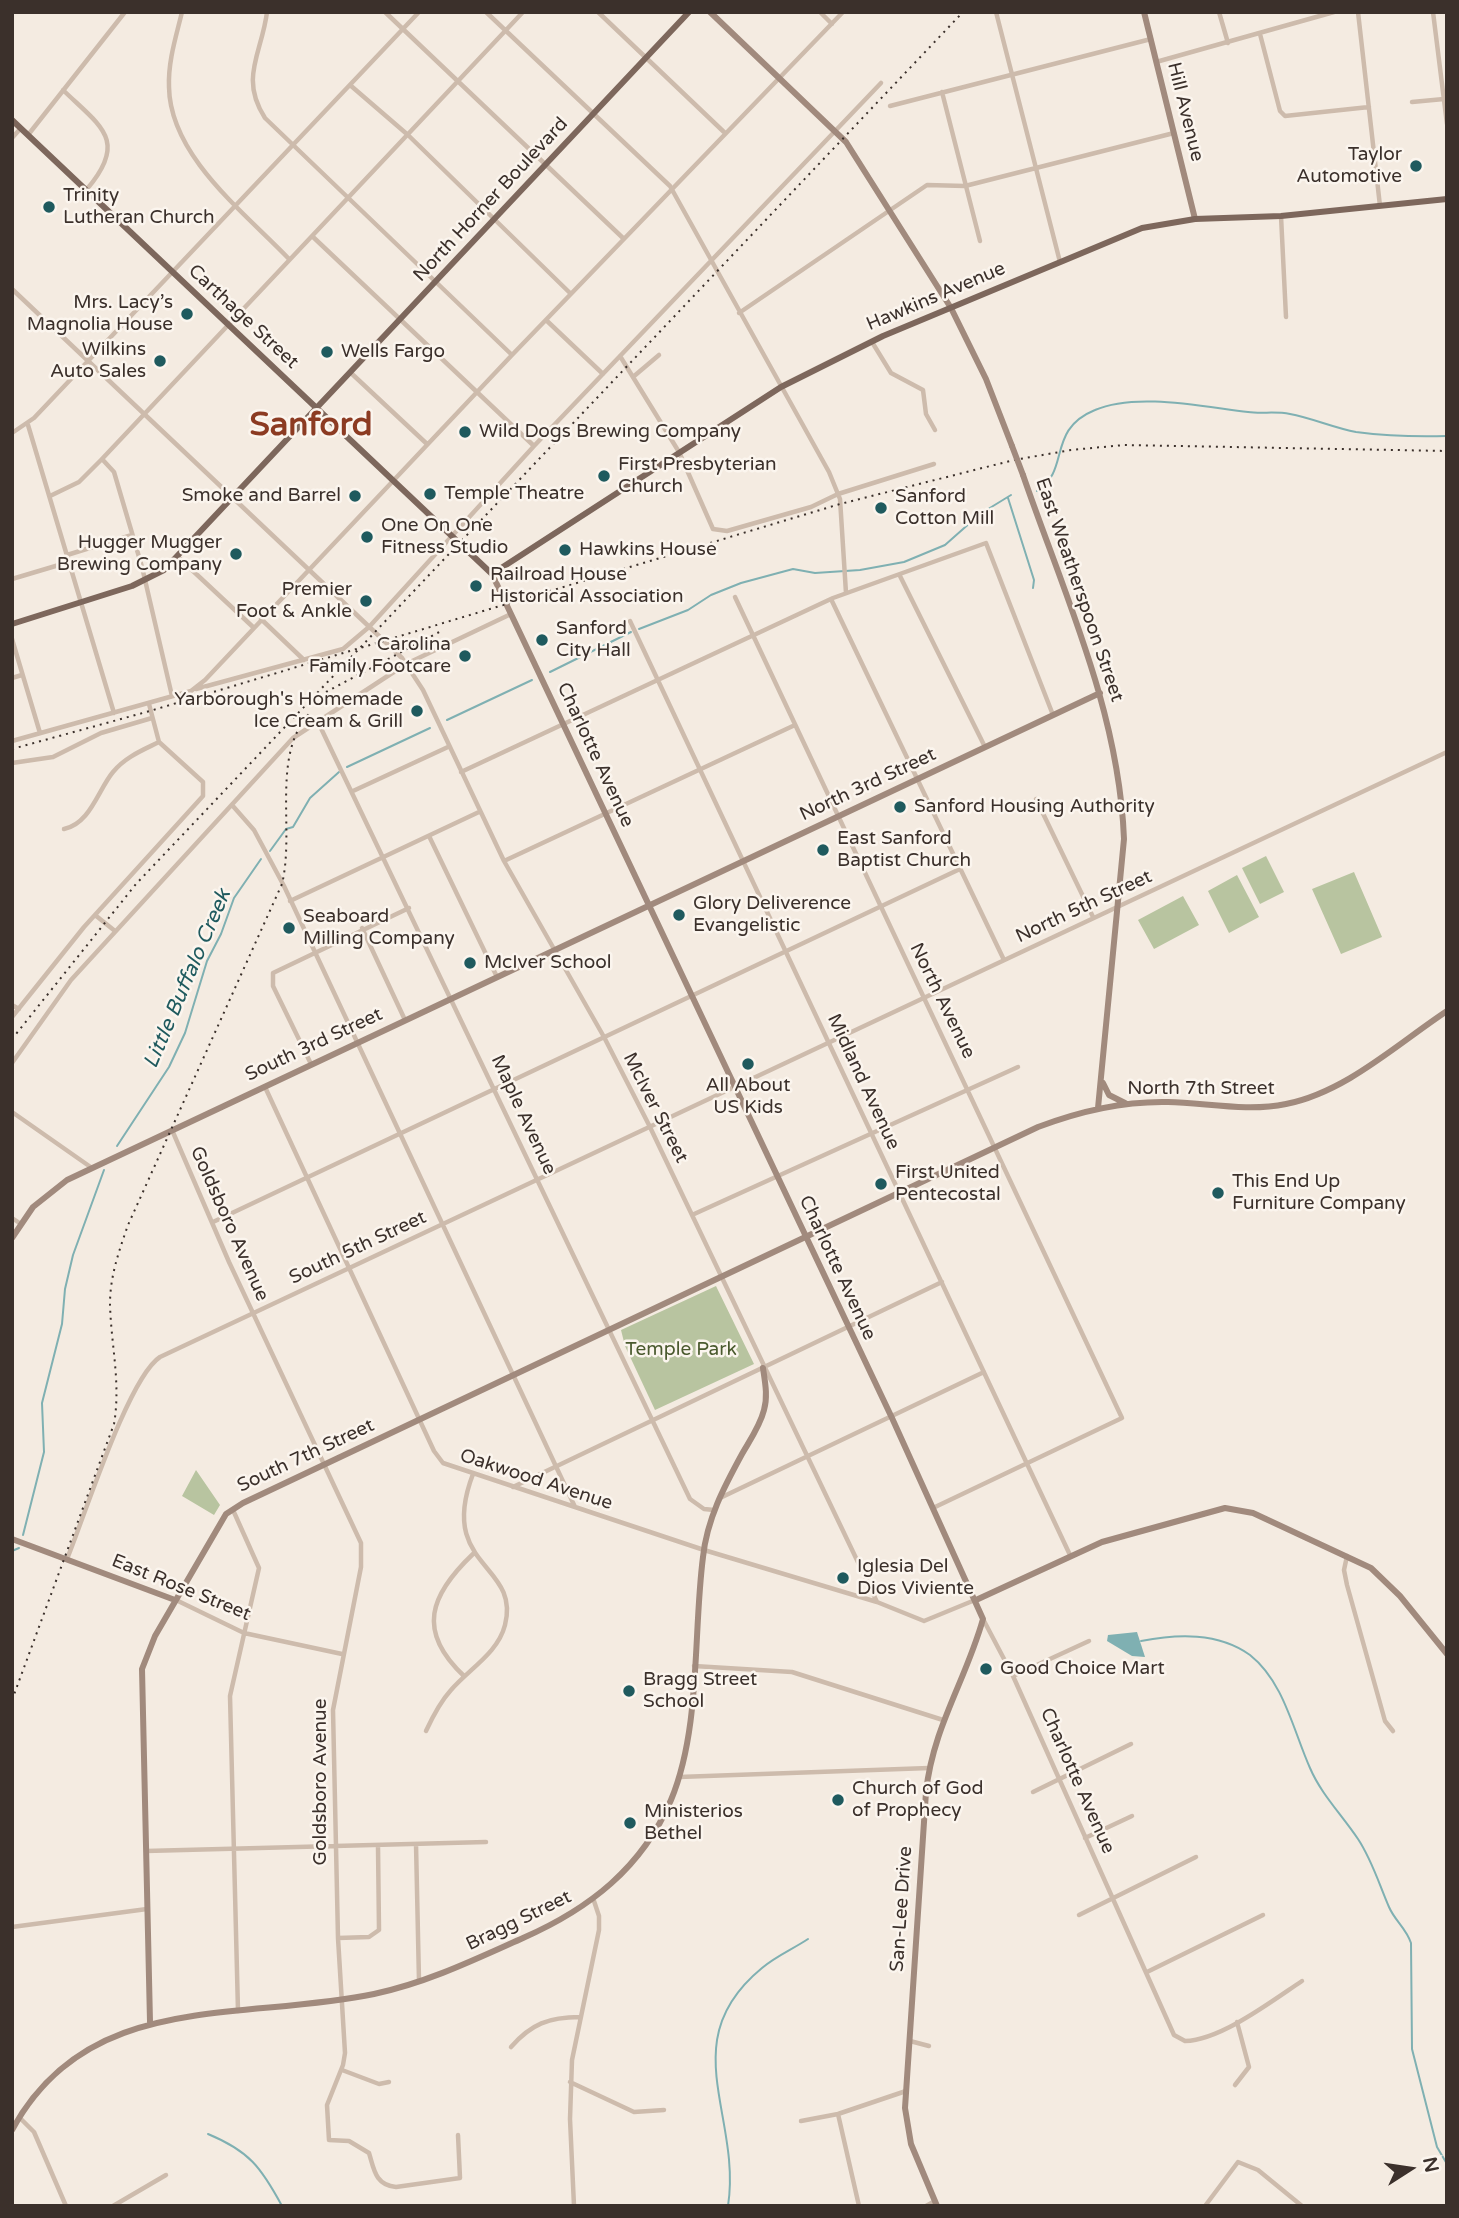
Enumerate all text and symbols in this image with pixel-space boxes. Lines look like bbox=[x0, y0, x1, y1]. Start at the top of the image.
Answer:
street label: Hill Avenue bbox=[1162, 60, 1208, 164]
street label: North Horner Boulevard bbox=[409, 113, 573, 287]
place label: Taylor Automotive bbox=[1296, 144, 1402, 188]
marker: Taylor Automotive bbox=[1408, 158, 1424, 174]
place label: Trinity Lutheran Church bbox=[63, 185, 215, 229]
marker: Trinity Lutheran Church bbox=[41, 199, 57, 215]
street label: Hawkins Avenue bbox=[863, 257, 1009, 337]
street label: Carthage Street bbox=[183, 260, 303, 374]
place label: Mrs. Lacy’s Magnolia House bbox=[27, 292, 173, 336]
marker: Mrs. Lacy’s Magnolia House bbox=[179, 306, 195, 322]
place label: Wilkins Auto Sales bbox=[50, 339, 146, 383]
place label: Wells Fargo bbox=[341, 341, 445, 363]
marker: Wells Fargo bbox=[319, 344, 335, 360]
marker: Wilkins Auto Sales bbox=[152, 353, 168, 369]
district label: Sanford bbox=[249, 406, 373, 446]
place label: Wild Dogs Brewing Company bbox=[479, 421, 741, 443]
marker: Wild Dogs Brewing Company bbox=[457, 424, 473, 440]
place label: First Presbyterian Church bbox=[618, 454, 777, 498]
marker: First Presbyterian Church bbox=[596, 468, 612, 484]
street label: East Weatherspoon Street bbox=[1030, 475, 1128, 705]
place label: Temple Theatre bbox=[444, 483, 584, 505]
place label: Smoke and Barrel bbox=[182, 485, 341, 507]
marker: Temple Theatre bbox=[422, 486, 438, 502]
place label: Sanford Cotton Mill bbox=[895, 486, 994, 530]
marker: Smoke and Barrel bbox=[347, 488, 363, 504]
marker: Sanford Cotton Mill bbox=[873, 500, 889, 516]
place label: One On One Fitness Studio bbox=[381, 515, 508, 559]
marker: One On One Fitness Studio bbox=[359, 529, 375, 545]
place label: Hugger Mugger Brewing Company bbox=[57, 532, 222, 576]
place label: Hawkins House bbox=[579, 539, 717, 561]
marker: Hawkins House bbox=[557, 542, 573, 558]
marker: Hugger Mugger Brewing Company bbox=[228, 546, 244, 562]
place label: Railroad House Historical Association bbox=[490, 564, 683, 608]
marker: Railroad House Historical Association bbox=[468, 578, 484, 594]
place label: Premier Foot & Ankle bbox=[236, 579, 352, 623]
marker: Premier Foot & Ankle bbox=[358, 593, 374, 609]
place label: Sanford City Hall bbox=[556, 618, 631, 662]
marker: Sanford City Hall bbox=[534, 632, 550, 648]
place label: Carolina Family Footcare bbox=[309, 634, 451, 678]
marker: Carolina Family Footcare bbox=[457, 648, 473, 664]
street label: Charlotte Avenue bbox=[551, 679, 639, 831]
place label: Yarborough's Homemade Ice Cream & Grill bbox=[174, 689, 403, 733]
marker: Yarborough's Homemade Ice Cream & Grill bbox=[409, 703, 425, 719]
street label: North 3rd Street bbox=[796, 743, 940, 827]
place label: Sanford Housing Authority bbox=[914, 796, 1155, 818]
marker: Sanford Housing Authority bbox=[892, 799, 908, 815]
place label: East Sanford Baptist Church bbox=[837, 828, 971, 872]
marker: East Sanford Baptist Church bbox=[815, 842, 831, 858]
street label: North 5th Street bbox=[1012, 865, 1156, 949]
water label: Little Buffalo Creek bbox=[139, 886, 237, 1072]
place label: Glory Deliverence Evangelistic bbox=[693, 893, 851, 937]
place label: Seaboard Milling Company bbox=[303, 906, 455, 950]
marker: Glory Deliverence Evangelistic bbox=[671, 907, 687, 923]
marker: Seaboard Milling Company bbox=[281, 920, 297, 936]
street label: North Avenue bbox=[904, 940, 980, 1062]
place label: McIver School bbox=[484, 952, 612, 974]
marker: McIver School bbox=[462, 955, 478, 971]
street label: South 3rd Street bbox=[242, 1003, 386, 1087]
street label: Midland Avenue bbox=[822, 1011, 904, 1153]
street label: McIver Street bbox=[617, 1049, 693, 1167]
street label: Maple Avenue bbox=[485, 1052, 561, 1178]
marker: All About US Kids bbox=[740, 1056, 756, 1072]
place label: All About US Kids bbox=[706, 1075, 790, 1119]
street label: North 7th Street bbox=[1127, 1078, 1275, 1100]
street label: Goldsboro Avenue bbox=[185, 1143, 273, 1305]
place label: First United Pentecostal bbox=[895, 1162, 1001, 1206]
place label: This End Up Furniture Company bbox=[1232, 1171, 1406, 1215]
marker: First United Pentecostal bbox=[873, 1176, 889, 1192]
marker: This End Up Furniture Company bbox=[1210, 1185, 1226, 1201]
street label: Charlotte Avenue bbox=[793, 1192, 881, 1344]
street label: South 5th Street bbox=[286, 1206, 430, 1290]
park label: Temple Park bbox=[625, 1339, 737, 1361]
street label: South 7th Street bbox=[234, 1414, 378, 1498]
street label: Oakwood Avenue bbox=[457, 1445, 615, 1515]
street label: East Rose Street bbox=[108, 1550, 254, 1626]
place label: Iglesia Del Dios Viviente bbox=[857, 1556, 974, 1600]
marker: Iglesia Del Dios Viviente bbox=[835, 1570, 851, 1586]
place label: Good Choice Mart bbox=[1000, 1658, 1165, 1680]
marker: Good Choice Mart bbox=[978, 1661, 994, 1677]
place label: Bragg Street School bbox=[643, 1669, 757, 1713]
marker: Bragg Street School bbox=[621, 1683, 637, 1699]
street label: Goldsboro Avenue bbox=[310, 1699, 332, 1865]
street label: Charlotte Avenue bbox=[1035, 1705, 1119, 1857]
place label: Church of God of Prophecy bbox=[852, 1778, 983, 1822]
marker: Church of God of Prophecy bbox=[830, 1792, 846, 1808]
place label: Ministerios Bethel bbox=[644, 1801, 743, 1845]
marker: Ministerios Bethel bbox=[622, 1815, 638, 1831]
street label: San-Lee Drive bbox=[886, 1845, 918, 1973]
street label: Bragg Street bbox=[463, 1886, 575, 1956]
north arrow bbox=[1375, 2134, 1445, 2204]
text: N bbox=[1418, 2155, 1443, 2174]

